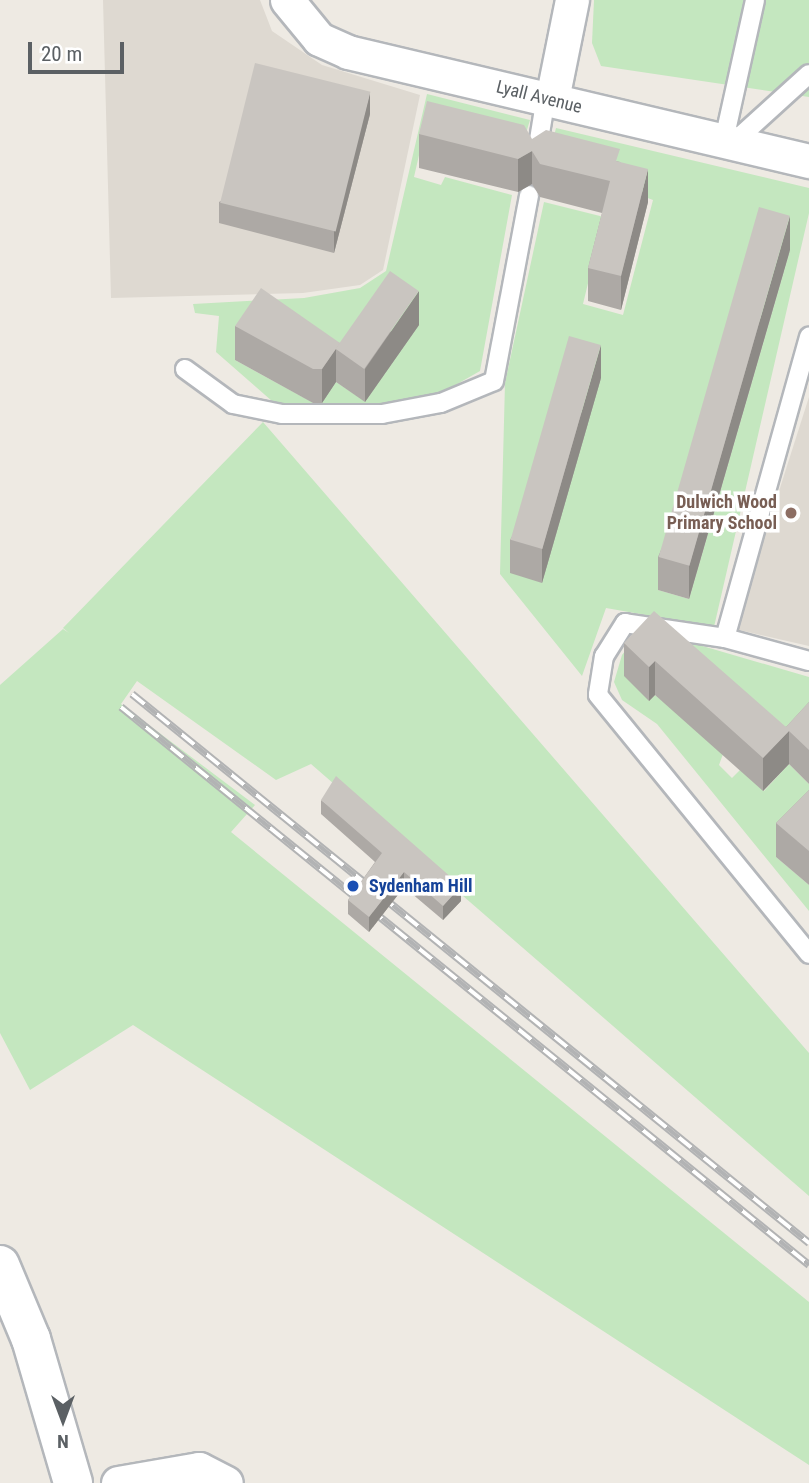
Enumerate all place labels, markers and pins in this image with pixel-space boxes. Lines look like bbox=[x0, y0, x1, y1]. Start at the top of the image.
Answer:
place label: Dulwich Wood Primary School bbox=[667, 492, 777, 534]
marker: Dulwich Wood Primary School bbox=[783, 505, 799, 521]
place label: Sydenham Hill bbox=[369, 875, 472, 897]
marker: Sydenham Hill bbox=[343, 876, 363, 896]

